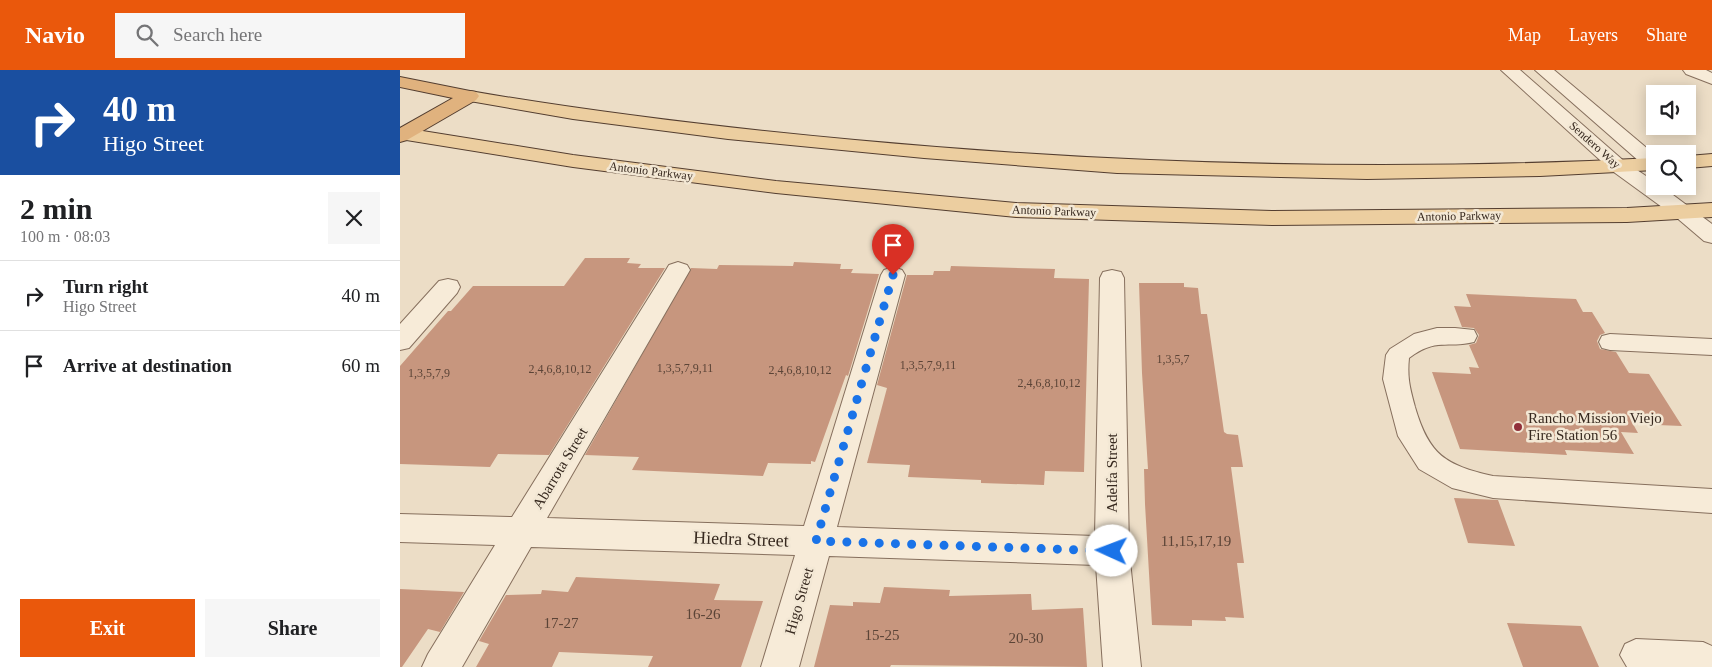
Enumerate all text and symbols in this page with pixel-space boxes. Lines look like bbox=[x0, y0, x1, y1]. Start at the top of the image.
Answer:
search box bbox=[115, 13, 465, 58]
icon: search bbox=[133, 21, 161, 49]
text: Navio bbox=[25, 22, 85, 48]
text: Search here bbox=[173, 24, 262, 45]
text: Map bbox=[1508, 25, 1541, 45]
text: Layers bbox=[1569, 25, 1618, 45]
text: Share bbox=[1646, 25, 1687, 45]
map controls bbox=[1646, 85, 1696, 195]
button: sound bbox=[1646, 85, 1696, 135]
icon: right bbox=[20, 90, 85, 155]
text: 40 m bbox=[103, 90, 176, 129]
street label: Sendero Way bbox=[1567, 118, 1623, 172]
text: Higo Street bbox=[103, 131, 204, 156]
button: search bbox=[1646, 145, 1696, 195]
street label: Antonio Parkway bbox=[608, 159, 694, 183]
text: 2 min bbox=[20, 192, 93, 225]
button: close bbox=[328, 192, 380, 244]
street label: Antonio Parkway bbox=[1012, 203, 1096, 219]
street label: Antonio Parkway bbox=[1417, 208, 1501, 224]
pin bbox=[872, 224, 914, 275]
text: 100 m · 08:03 bbox=[20, 228, 110, 245]
icon: arrive bbox=[879, 231, 907, 259]
text: Turn right bbox=[63, 276, 148, 297]
icon: right bbox=[20, 282, 48, 310]
text: 40 m bbox=[341, 285, 380, 306]
text: Higo Street bbox=[63, 298, 136, 315]
icon: arrive bbox=[20, 352, 48, 380]
house number: 1,3,5,7 bbox=[1157, 352, 1190, 366]
text: Arrive at destination bbox=[63, 355, 232, 376]
text: 60 m bbox=[341, 355, 380, 376]
house number: 1,3,5,7,9,11 bbox=[900, 358, 956, 372]
house number: 1,3,5,7,9,11 bbox=[657, 361, 713, 375]
house number: 2,4,6,8,10,12 bbox=[529, 362, 592, 376]
house number: 2,4,6,8,10,12 bbox=[769, 363, 832, 377]
house number: 1,3,5,7,9 bbox=[408, 366, 450, 380]
house number: 2,4,6,8,10,12 bbox=[1018, 376, 1081, 390]
place label: Rancho Mission Viejo Fire Station 56 bbox=[1528, 410, 1662, 443]
marker: Rancho Mission Viejo Fire Station 56 bbox=[1512, 421, 1524, 433]
street label: Abarrota Street bbox=[529, 424, 591, 512]
street label: Adelfa Street bbox=[1104, 432, 1120, 513]
position arrow bbox=[1085, 524, 1137, 576]
street label: Hiedra Street bbox=[693, 527, 789, 551]
house number: 11,15,17,19 bbox=[1161, 533, 1231, 549]
street label: Higo Street bbox=[782, 565, 816, 636]
button: Exit bbox=[20, 599, 195, 657]
button: Share bbox=[205, 599, 380, 657]
house number: 16-26 bbox=[686, 606, 721, 622]
house number: 17-27 bbox=[544, 615, 579, 631]
house number: 15-25 bbox=[865, 627, 900, 643]
house number: 20-30 bbox=[1009, 630, 1044, 646]

